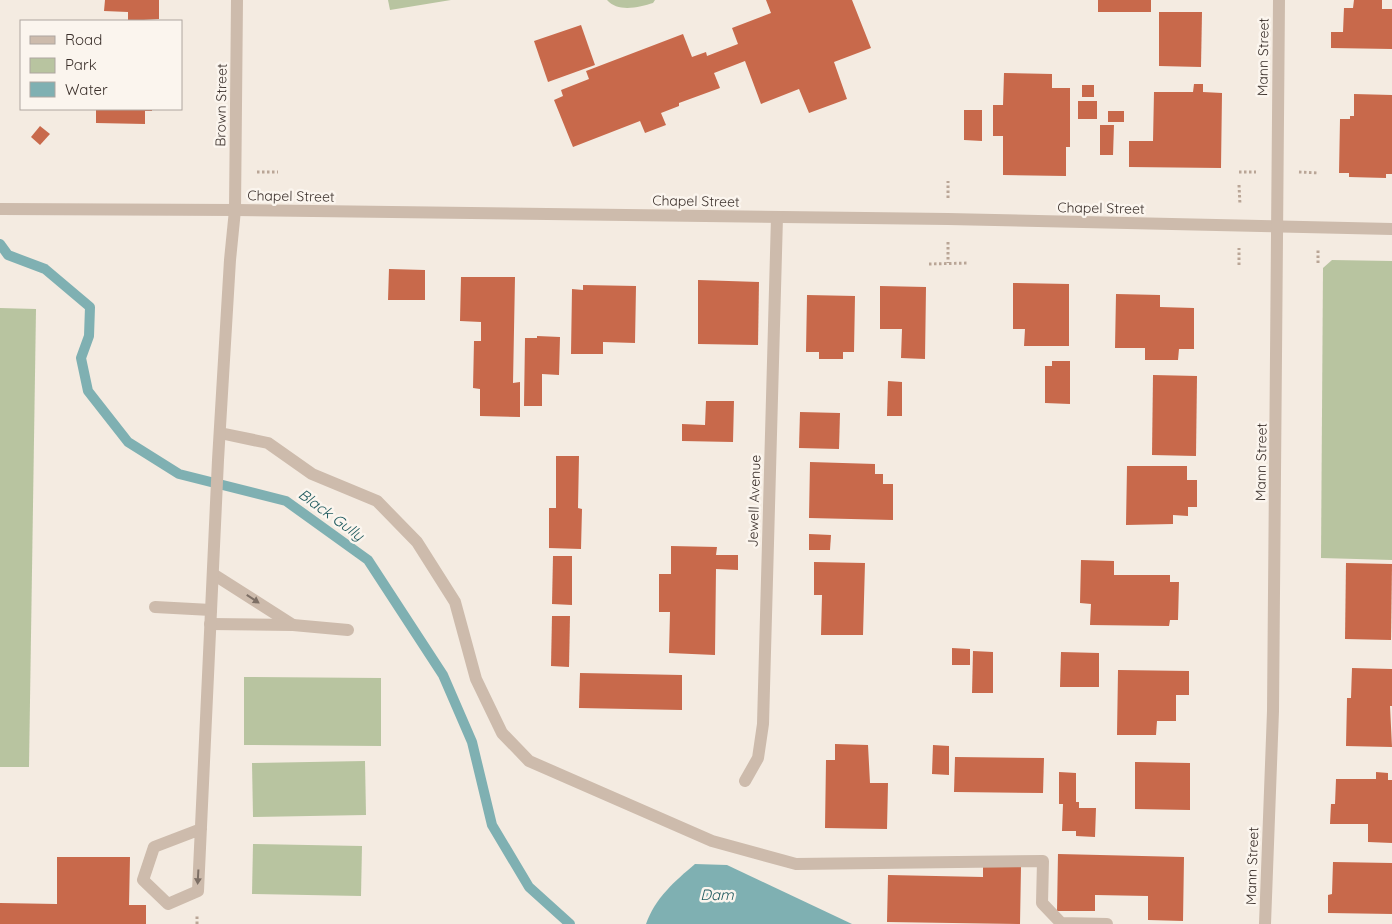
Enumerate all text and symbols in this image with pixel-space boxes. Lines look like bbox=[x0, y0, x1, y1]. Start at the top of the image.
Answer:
street label: Mann Street bbox=[1253, 17, 1273, 96]
legend bbox=[20, 20, 182, 110]
text: Road bbox=[65, 30, 102, 49]
text: Park bbox=[65, 55, 97, 74]
street label: Brown Street bbox=[211, 63, 231, 147]
text: Water bbox=[65, 80, 108, 99]
street label: Chapel Street bbox=[247, 186, 335, 206]
street label: Chapel Street bbox=[652, 191, 740, 211]
street label: Chapel Street bbox=[1057, 198, 1145, 218]
street label: Mann Street bbox=[1251, 422, 1271, 501]
street label: Jewell Avenue bbox=[743, 454, 765, 548]
water label: Black Gully bbox=[295, 484, 369, 546]
one-way arrow bbox=[246, 595, 260, 604]
street label: Mann Street bbox=[1242, 826, 1262, 905]
one-way arrow bbox=[194, 870, 202, 886]
water label: Dam bbox=[700, 885, 734, 904]

